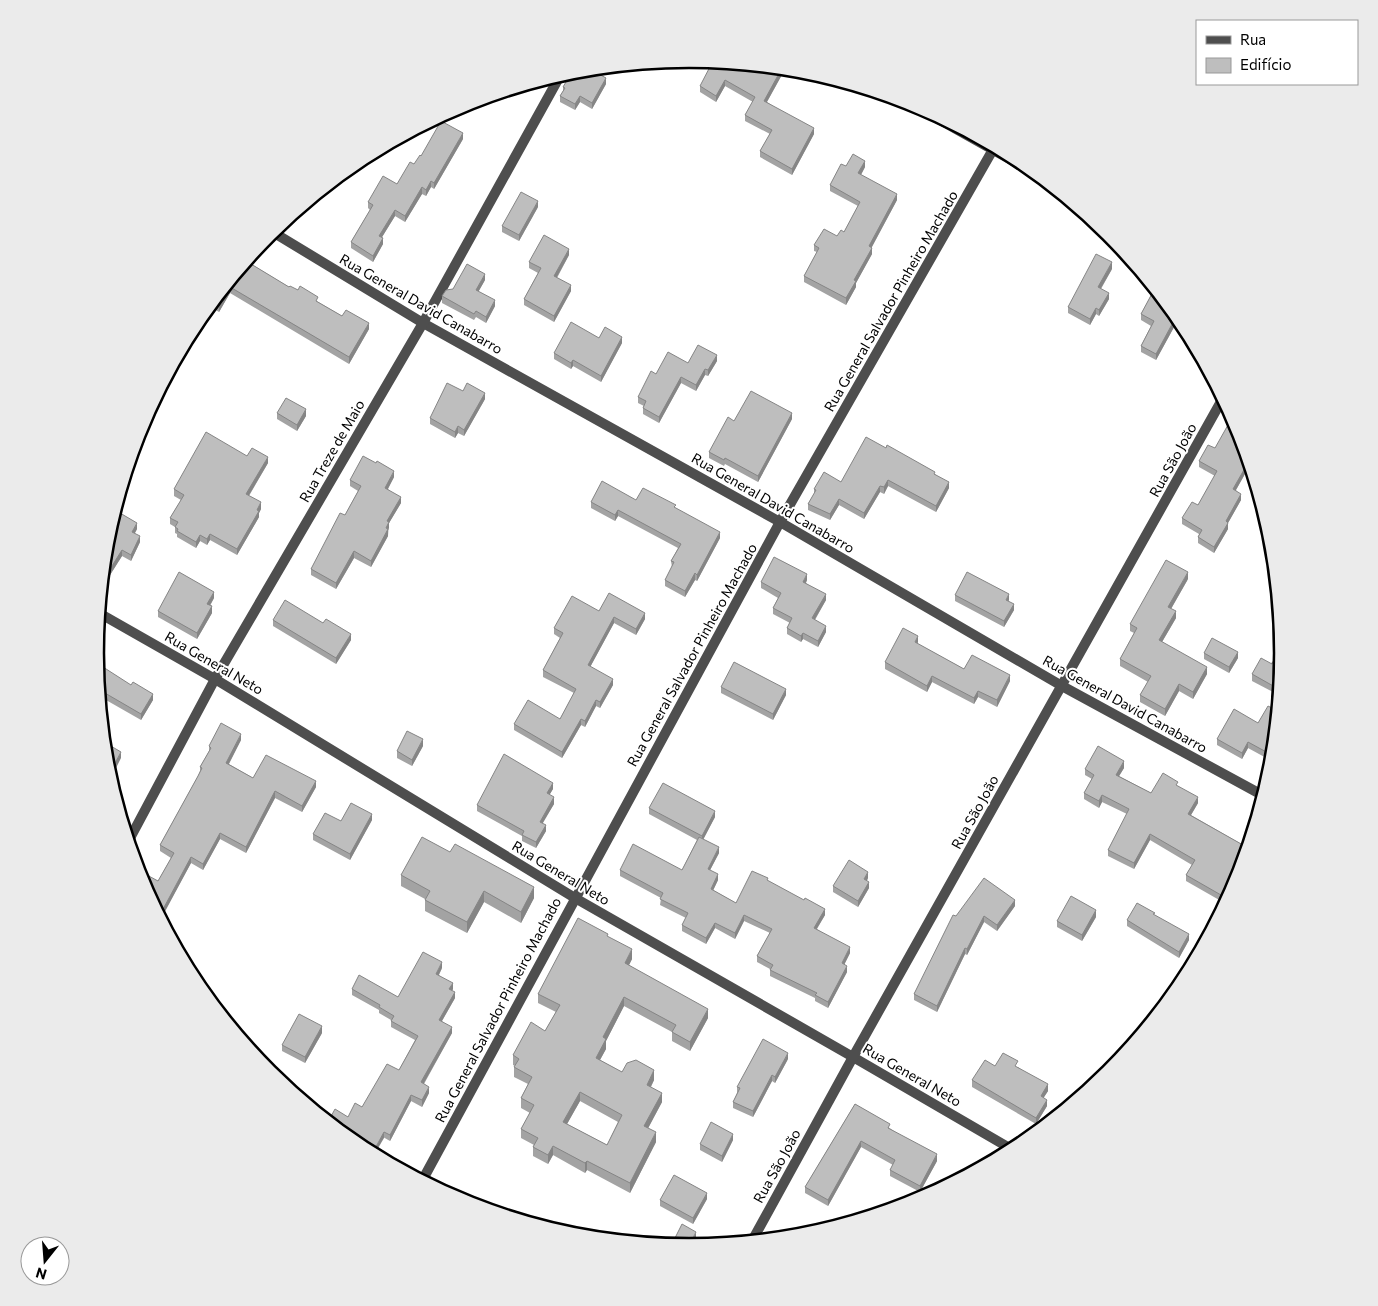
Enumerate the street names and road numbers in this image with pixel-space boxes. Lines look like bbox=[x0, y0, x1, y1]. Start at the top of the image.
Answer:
street label: Rua General Salvador Pinheiro Machado bbox=[820, 187, 961, 414]
street label: Rua General David Canabarro bbox=[337, 250, 506, 357]
street label: Rua Treze de Maio bbox=[295, 397, 368, 505]
street label: Rua São João bbox=[1145, 420, 1200, 500]
street label: Rua General David Canabarro bbox=[689, 449, 858, 556]
street label: Rua General Salvador Pinheiro Machado bbox=[623, 540, 760, 769]
street label: Rua General Neto bbox=[162, 627, 267, 698]
street label: Rua General David Canabarro bbox=[1040, 651, 1210, 756]
street label: Rua São João bbox=[947, 772, 1002, 852]
street label: Rua General Neto bbox=[509, 837, 613, 908]
street label: Rua General Salvador Pinheiro Machado bbox=[431, 894, 564, 1125]
street label: Rua General Neto bbox=[860, 1039, 965, 1110]
street label: Rua São João bbox=[749, 1126, 804, 1206]

